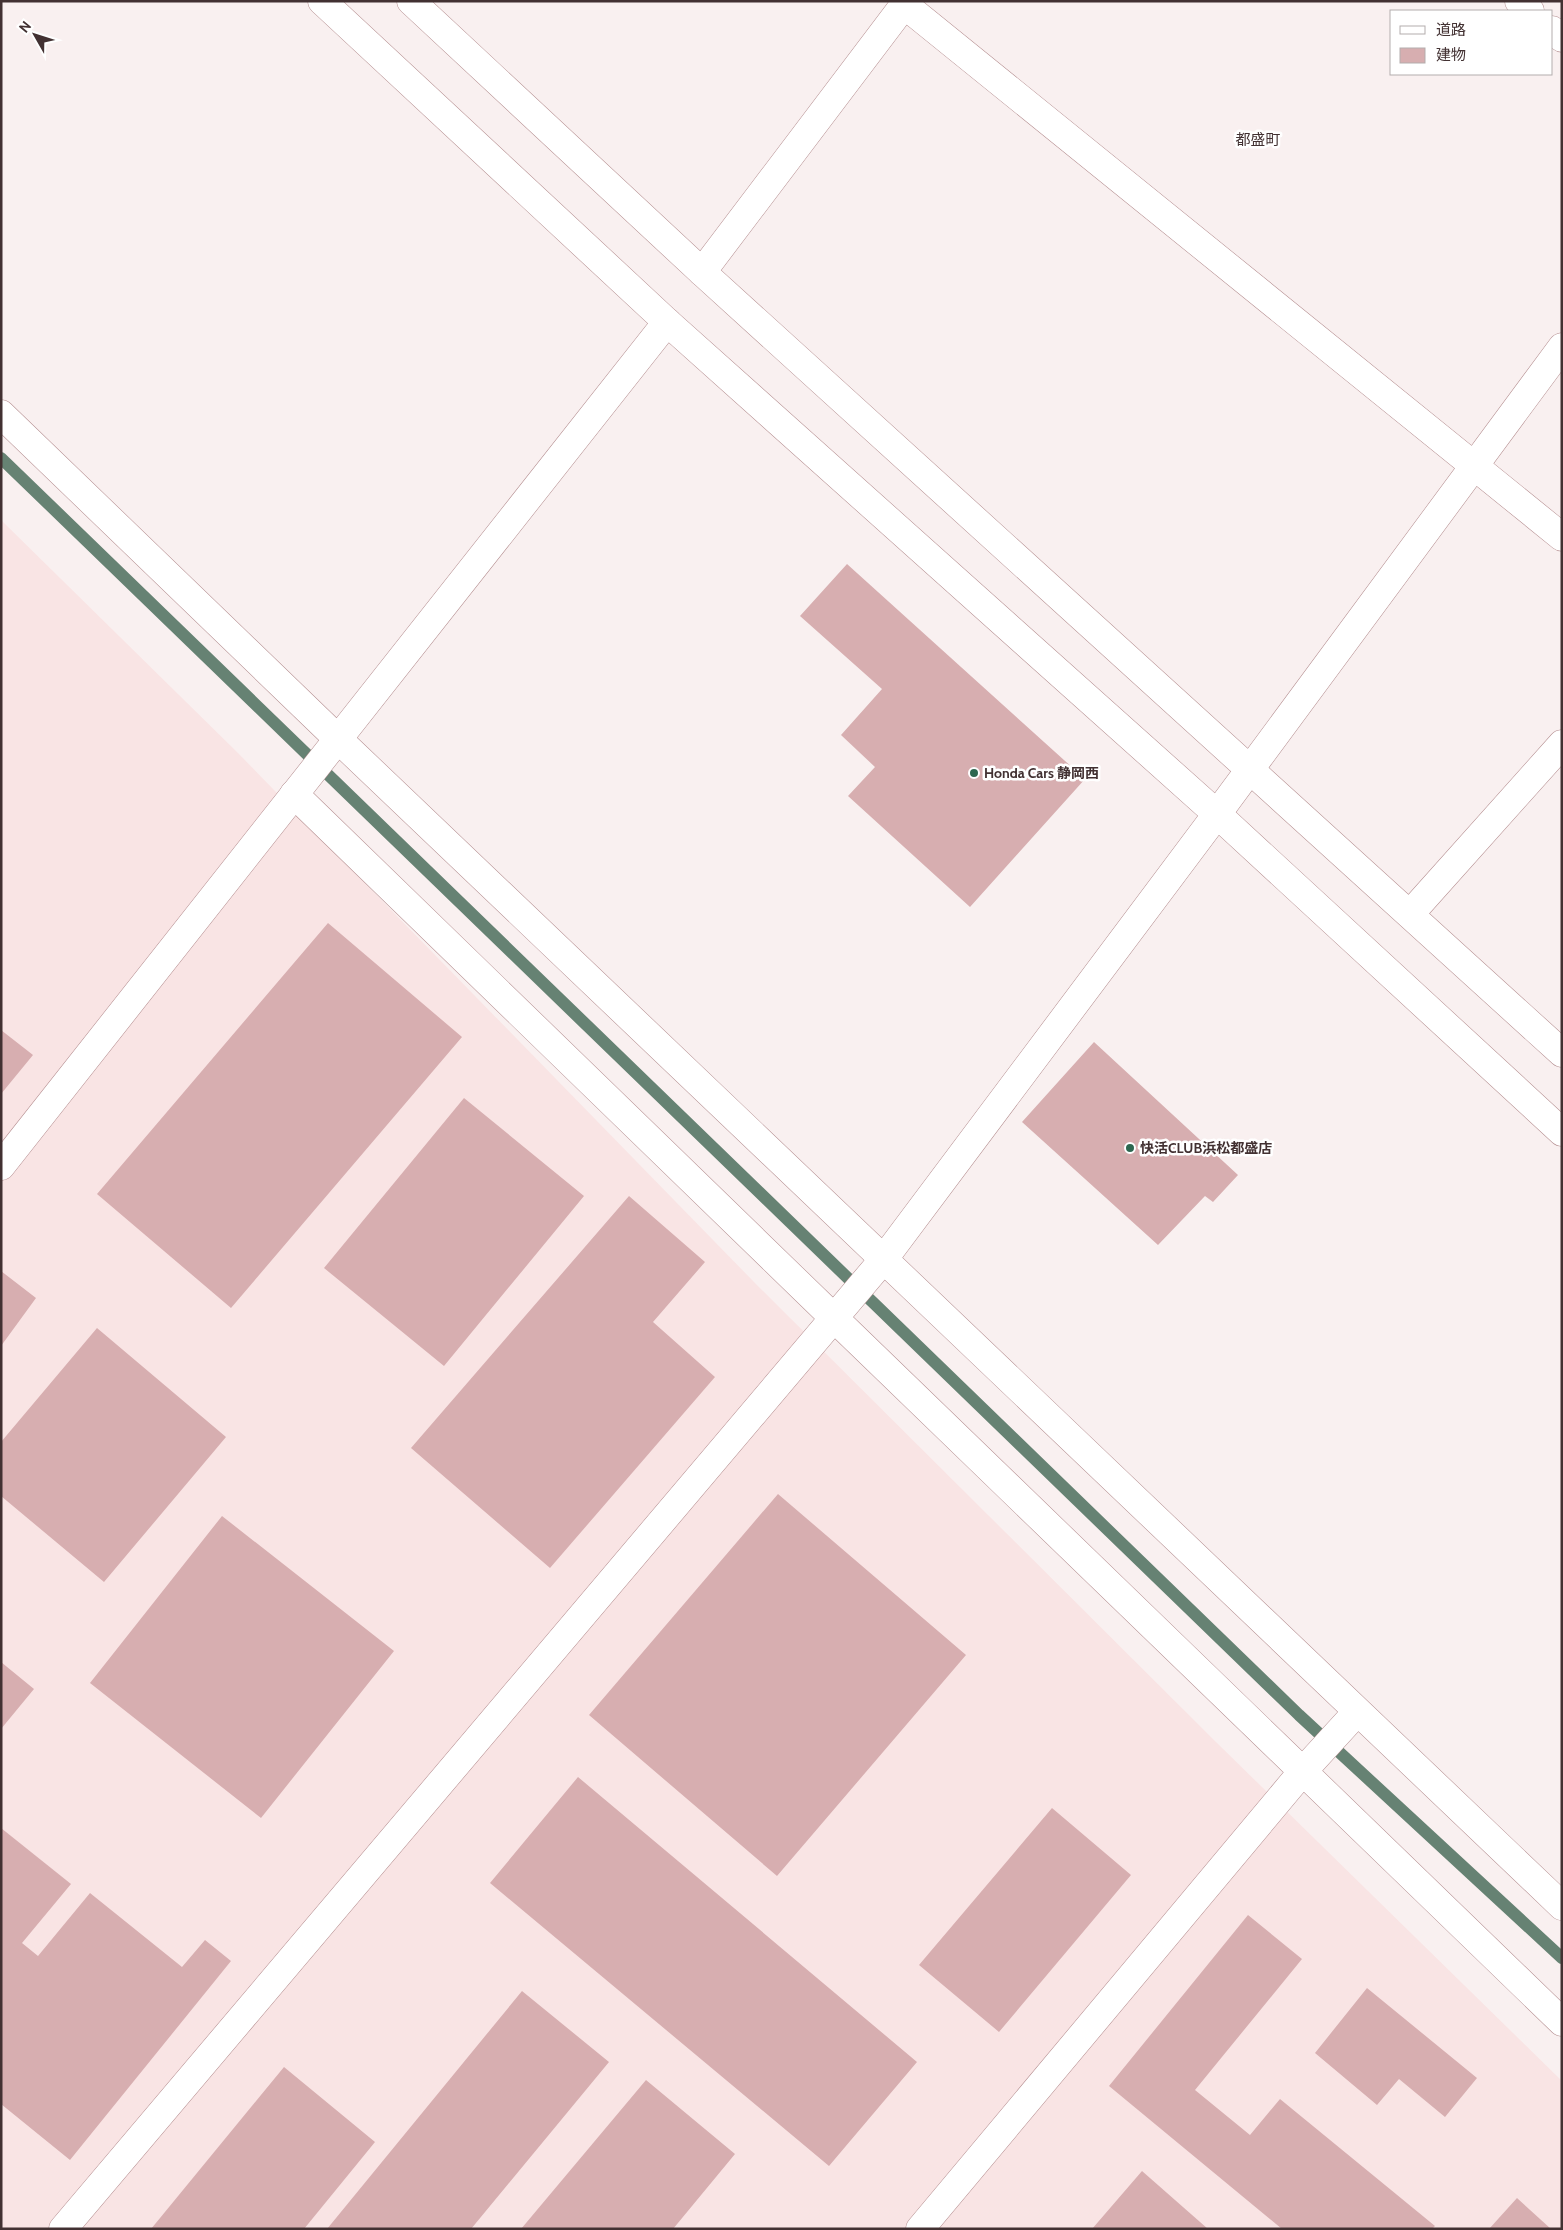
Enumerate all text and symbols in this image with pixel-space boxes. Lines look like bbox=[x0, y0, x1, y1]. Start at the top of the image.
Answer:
north arrow bbox=[10, 10, 60, 60]
legend bbox=[1390, 10, 1553, 75]
text: N bbox=[15, 17, 35, 36]
text: 道路 bbox=[1436, 21, 1466, 39]
text: 建物 bbox=[1436, 46, 1466, 64]
district label: 都盛町 bbox=[1235, 131, 1281, 149]
place label: Honda Cars 静岡西 bbox=[984, 764, 1099, 782]
marker: Honda Cars 静岡西 bbox=[968, 767, 980, 779]
place label: 快活CLUB浜松都盛店 bbox=[1140, 1139, 1272, 1157]
marker: 快活CLUB浜松都盛店 bbox=[1124, 1142, 1136, 1154]

